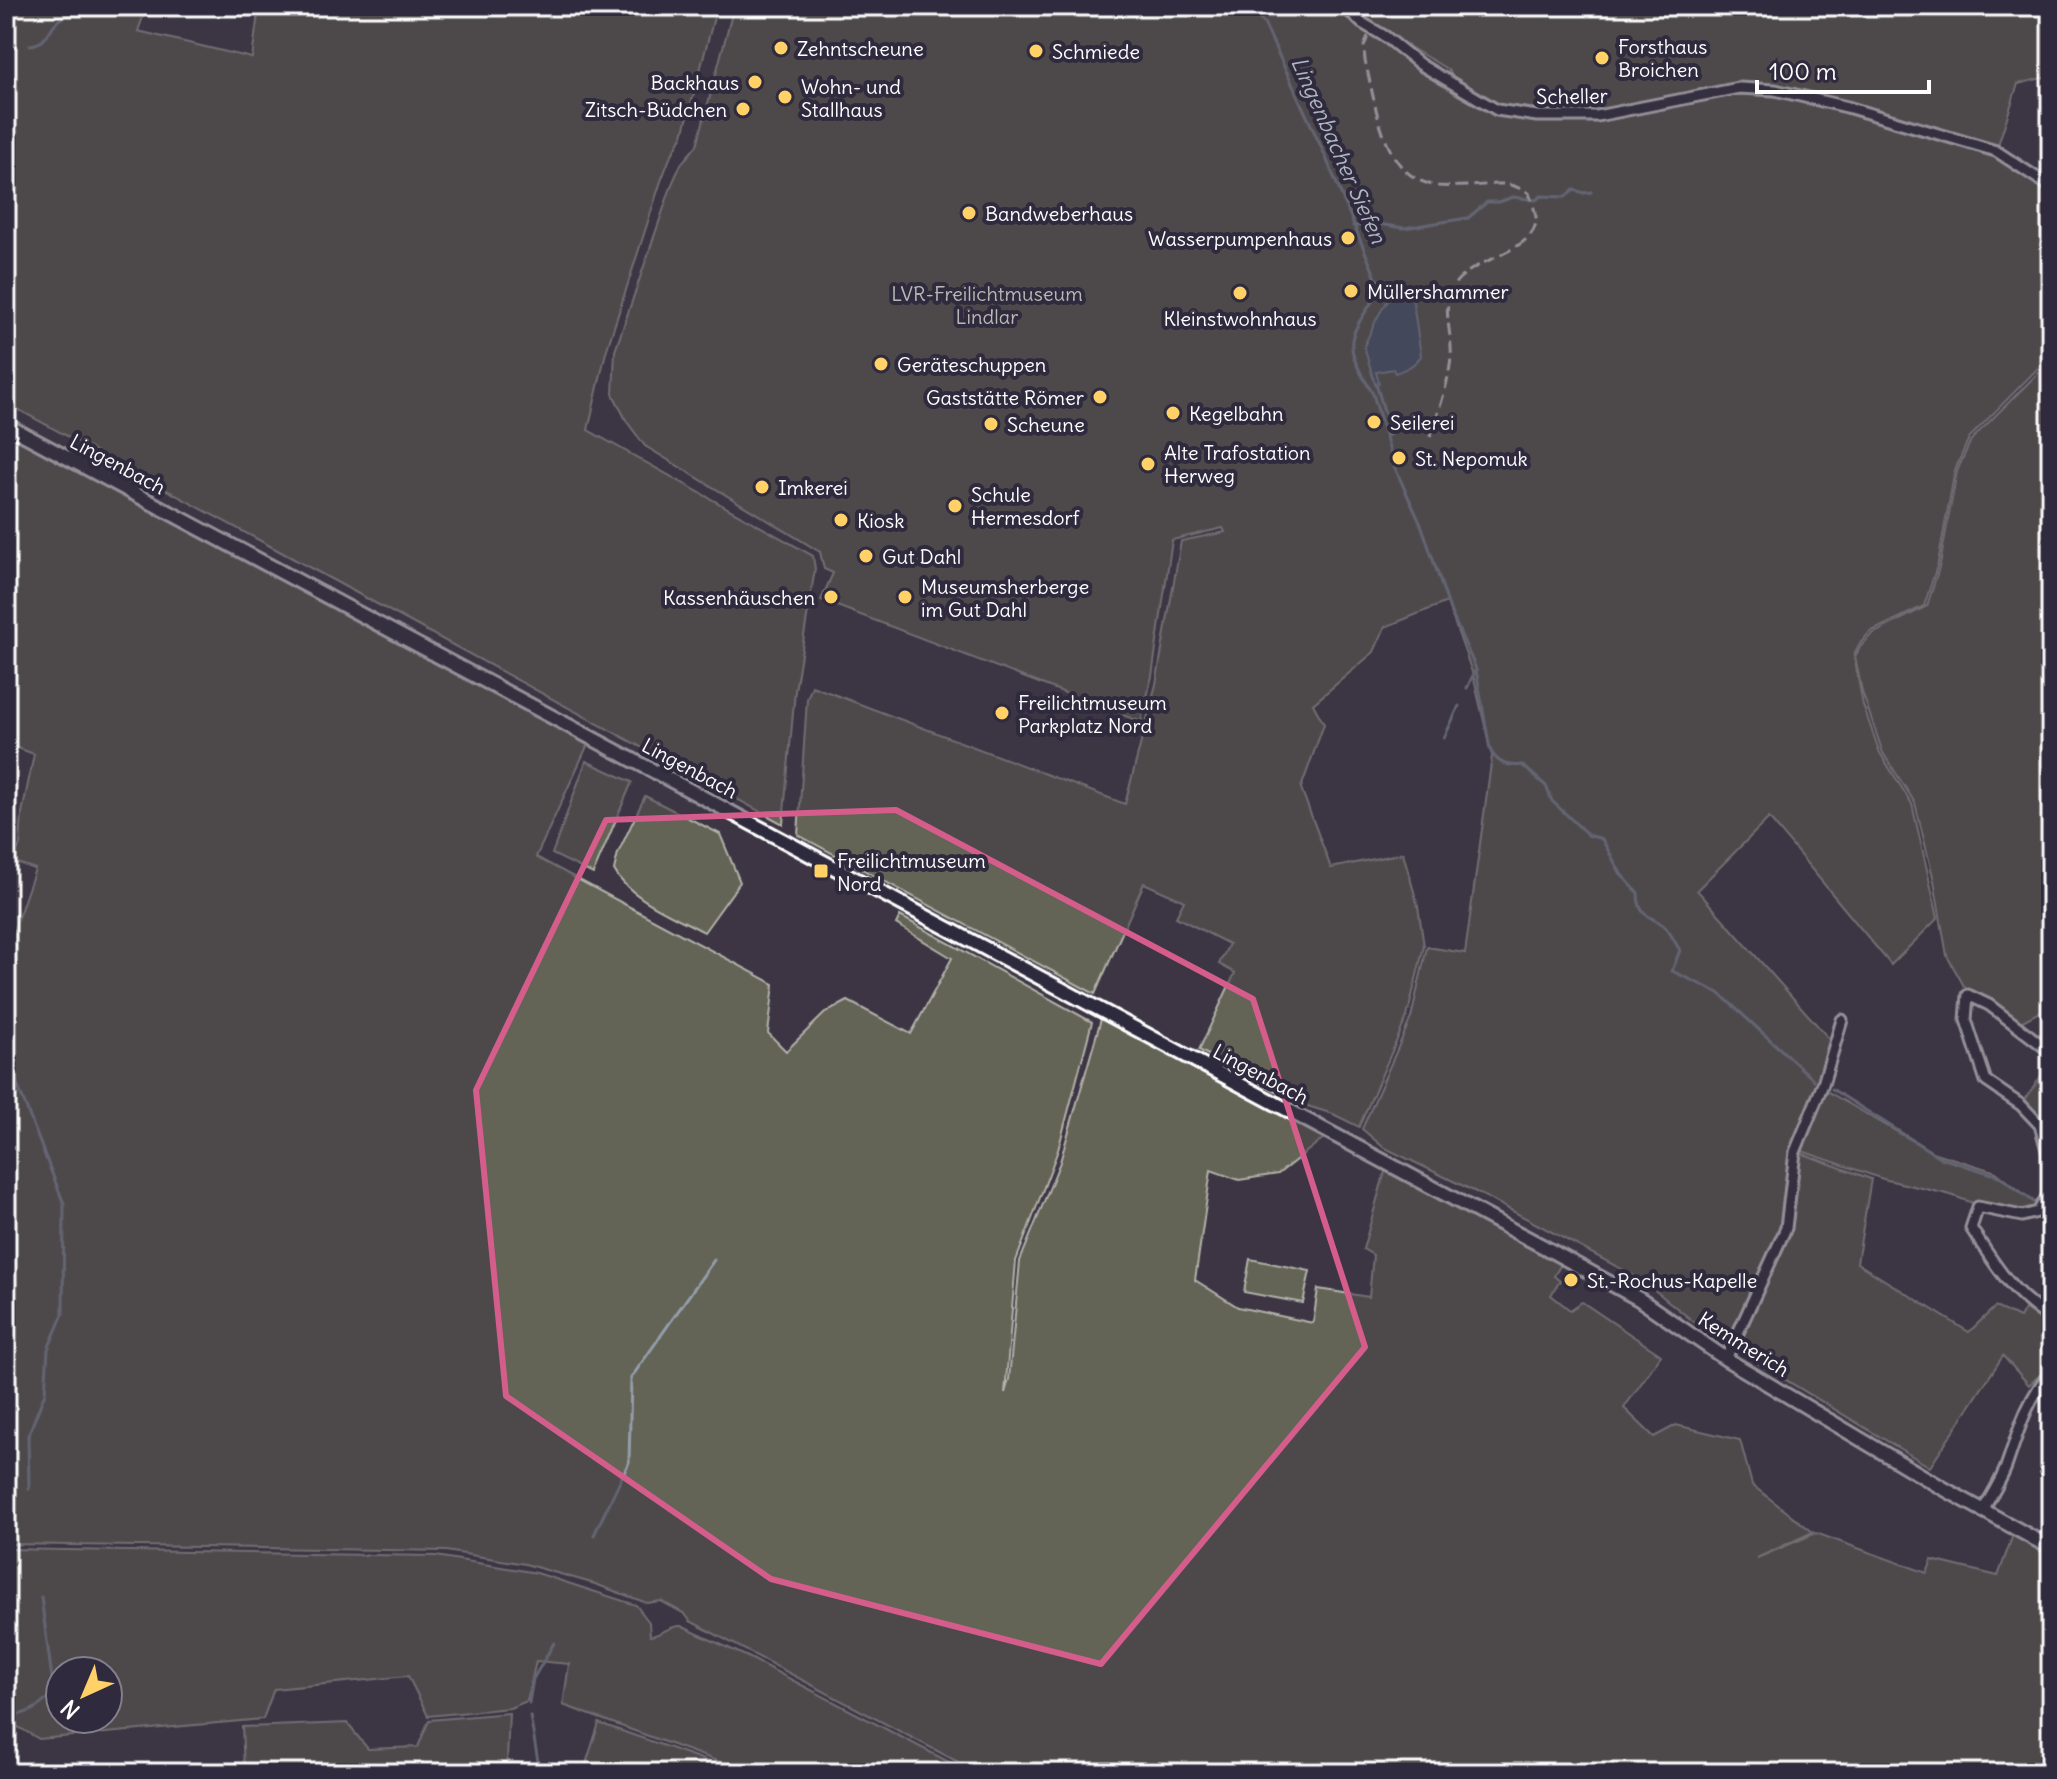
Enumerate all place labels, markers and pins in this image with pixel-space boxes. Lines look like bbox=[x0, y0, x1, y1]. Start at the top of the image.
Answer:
place label: Forsthaus Broichen bbox=[1618, 34, 1707, 82]
place label: Zehntscheune bbox=[797, 36, 924, 61]
marker: Zehntscheune bbox=[772, 39, 790, 57]
place label: Schmiede bbox=[1052, 39, 1140, 64]
marker: Schmiede bbox=[1027, 42, 1045, 60]
marker: Forsthaus Broichen bbox=[1593, 49, 1611, 67]
place label: Backhaus bbox=[651, 70, 739, 95]
marker: Backhaus bbox=[746, 73, 764, 91]
place label: Wohn- und Stallhaus bbox=[801, 74, 901, 122]
marker: Wohn- und Stallhaus bbox=[776, 88, 794, 106]
place label: Zitsch-Büdchen bbox=[585, 97, 727, 122]
marker: Zitsch-Büdchen bbox=[734, 100, 752, 118]
place label: Bandweberhaus bbox=[985, 201, 1133, 226]
marker: Bandweberhaus bbox=[960, 204, 978, 222]
place label: Wasserpumpenhaus bbox=[1148, 226, 1332, 251]
marker: Wasserpumpenhaus bbox=[1339, 229, 1357, 247]
place label: Müllershammer bbox=[1367, 279, 1509, 304]
marker: Müllershammer bbox=[1342, 282, 1360, 300]
marker: Kleinstwohnhaus bbox=[1231, 284, 1249, 302]
place label: Kleinstwohnhaus bbox=[1163, 306, 1317, 331]
place label: Geräteschuppen bbox=[897, 352, 1046, 377]
marker: Geräteschuppen bbox=[872, 355, 890, 373]
place label: Gaststätte Römer bbox=[926, 385, 1084, 410]
marker: Gaststätte Römer bbox=[1091, 388, 1109, 406]
place label: Kegelbahn bbox=[1189, 401, 1284, 426]
marker: Kegelbahn bbox=[1164, 404, 1182, 422]
place label: Seilerei bbox=[1390, 410, 1454, 435]
place label: Scheune bbox=[1007, 412, 1085, 437]
marker: Seilerei bbox=[1365, 413, 1383, 431]
marker: Scheune bbox=[982, 415, 1000, 433]
place label: Alte Trafostation Herweg bbox=[1164, 440, 1311, 488]
place label: St. Nepomuk bbox=[1415, 446, 1528, 471]
marker: St. Nepomuk bbox=[1390, 449, 1408, 467]
marker: Alte Trafostation Herweg bbox=[1139, 455, 1157, 473]
place label: Imkerei bbox=[778, 475, 848, 500]
marker: Imkerei bbox=[753, 478, 771, 496]
place label: Schule Hermesdorf bbox=[971, 482, 1080, 530]
marker: Schule Hermesdorf bbox=[946, 497, 964, 515]
place label: Kiosk bbox=[857, 508, 904, 533]
marker: Kiosk bbox=[832, 511, 850, 529]
place label: Gut Dahl bbox=[882, 544, 961, 569]
marker: Gut Dahl bbox=[857, 547, 875, 565]
place label: Museumsherberge im Gut Dahl bbox=[921, 574, 1089, 622]
place label: Kassenhäuschen bbox=[663, 585, 815, 610]
marker: Kassenhäuschen bbox=[822, 588, 840, 606]
marker: Museumsherberge im Gut Dahl bbox=[896, 588, 914, 606]
place label: Freilichtmuseum Parkplatz Nord bbox=[1018, 690, 1167, 738]
marker: Freilichtmuseum Parkplatz Nord bbox=[993, 704, 1011, 722]
place label: Freilichtmuseum Nord bbox=[837, 848, 986, 896]
marker: Freilichtmuseum Nord bbox=[812, 862, 830, 880]
place label: St.-Rochus-Kapelle bbox=[1587, 1268, 1757, 1293]
marker: St.-Rochus-Kapelle bbox=[1562, 1271, 1580, 1289]

